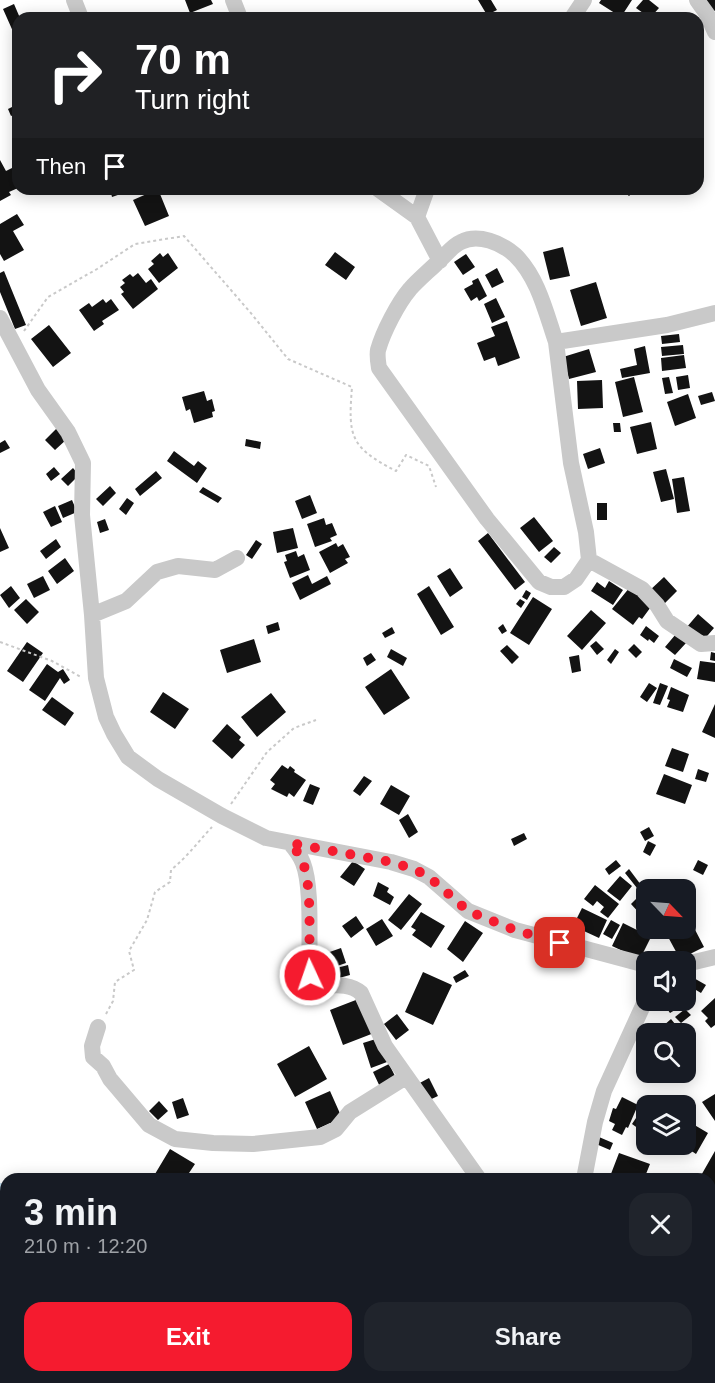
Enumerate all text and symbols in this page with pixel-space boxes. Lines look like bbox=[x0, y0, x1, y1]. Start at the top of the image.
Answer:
icon: right bbox=[36, 36, 114, 114]
text: 70 m bbox=[135, 36, 231, 83]
text: Turn right bbox=[135, 85, 250, 115]
icon: arrive bbox=[98, 150, 131, 183]
text: Then bbox=[36, 154, 86, 179]
north arrow bbox=[636, 879, 696, 939]
map controls bbox=[636, 879, 696, 1155]
pin bbox=[534, 917, 585, 968]
icon: arrive bbox=[543, 926, 576, 959]
position arrow bbox=[278, 943, 342, 1007]
button: sound bbox=[636, 951, 696, 1011]
button: search bbox=[636, 1023, 696, 1083]
button: layers bbox=[636, 1095, 696, 1155]
text: 3 min bbox=[24, 1192, 118, 1233]
button: close bbox=[629, 1193, 692, 1256]
text: 210 m · 12:20 bbox=[24, 1235, 147, 1257]
button: Exit bbox=[24, 1302, 352, 1371]
button: Share bbox=[364, 1302, 692, 1371]

